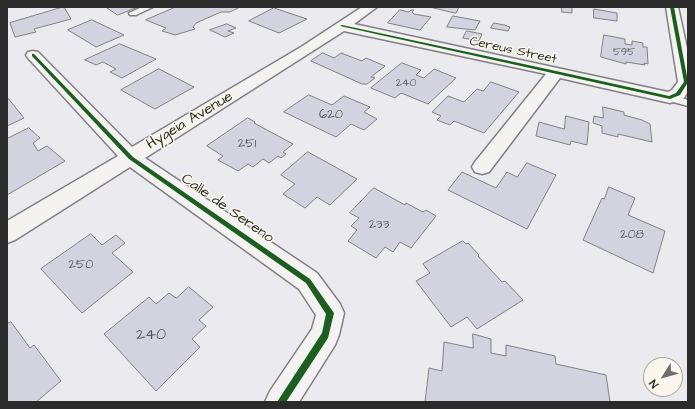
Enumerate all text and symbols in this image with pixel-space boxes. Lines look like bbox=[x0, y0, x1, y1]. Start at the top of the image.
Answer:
street label: Cereus Street bbox=[468, 34, 558, 68]
house number: 595 bbox=[613, 46, 635, 60]
house number: 240 bbox=[396, 77, 416, 91]
street label: Hygeia Avenue bbox=[143, 88, 237, 154]
house number: 620 bbox=[319, 107, 343, 123]
house number: 251 bbox=[238, 136, 256, 152]
street label: Calle de Sereno bbox=[177, 170, 277, 248]
house number: 233 bbox=[369, 217, 389, 233]
house number: 208 bbox=[620, 227, 644, 243]
house number: 250 bbox=[69, 257, 93, 273]
house number: 240 bbox=[136, 326, 166, 346]
north arrow bbox=[643, 357, 683, 397]
text: N bbox=[646, 377, 662, 391]

